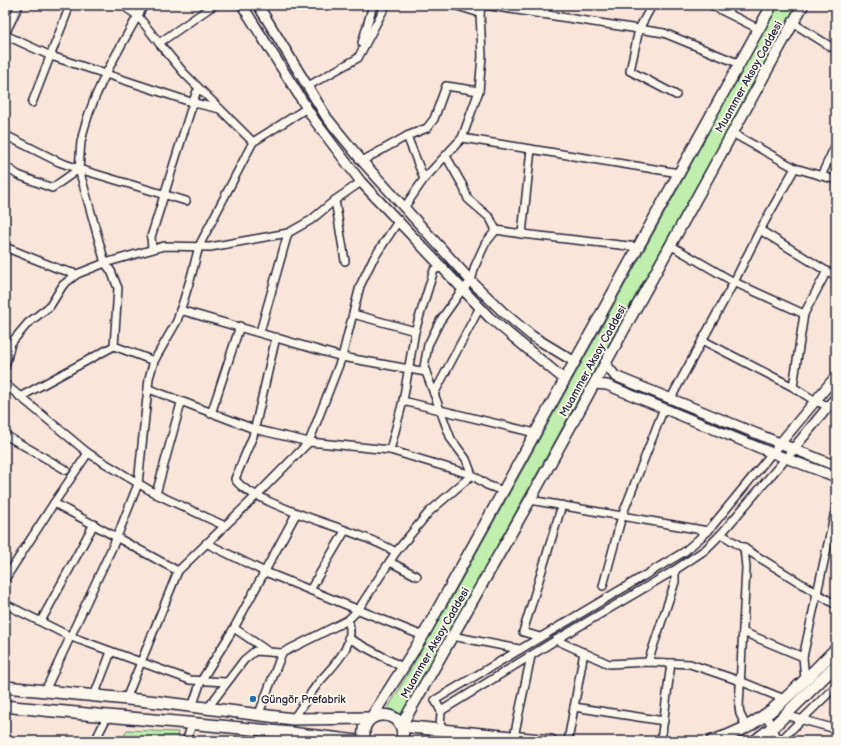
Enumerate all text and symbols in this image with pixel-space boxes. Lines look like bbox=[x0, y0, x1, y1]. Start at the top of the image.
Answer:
street label: Muammer Aksoy Caddesi bbox=[713, 19, 785, 135]
street label: Muammer Aksoy Caddesi bbox=[557, 303, 629, 419]
street label: Muammer Aksoy Caddesi bbox=[398, 585, 472, 701]
place label: Güngör Prefabrik bbox=[261, 693, 346, 706]
marker: Güngör Prefabrik bbox=[248, 694, 258, 704]

